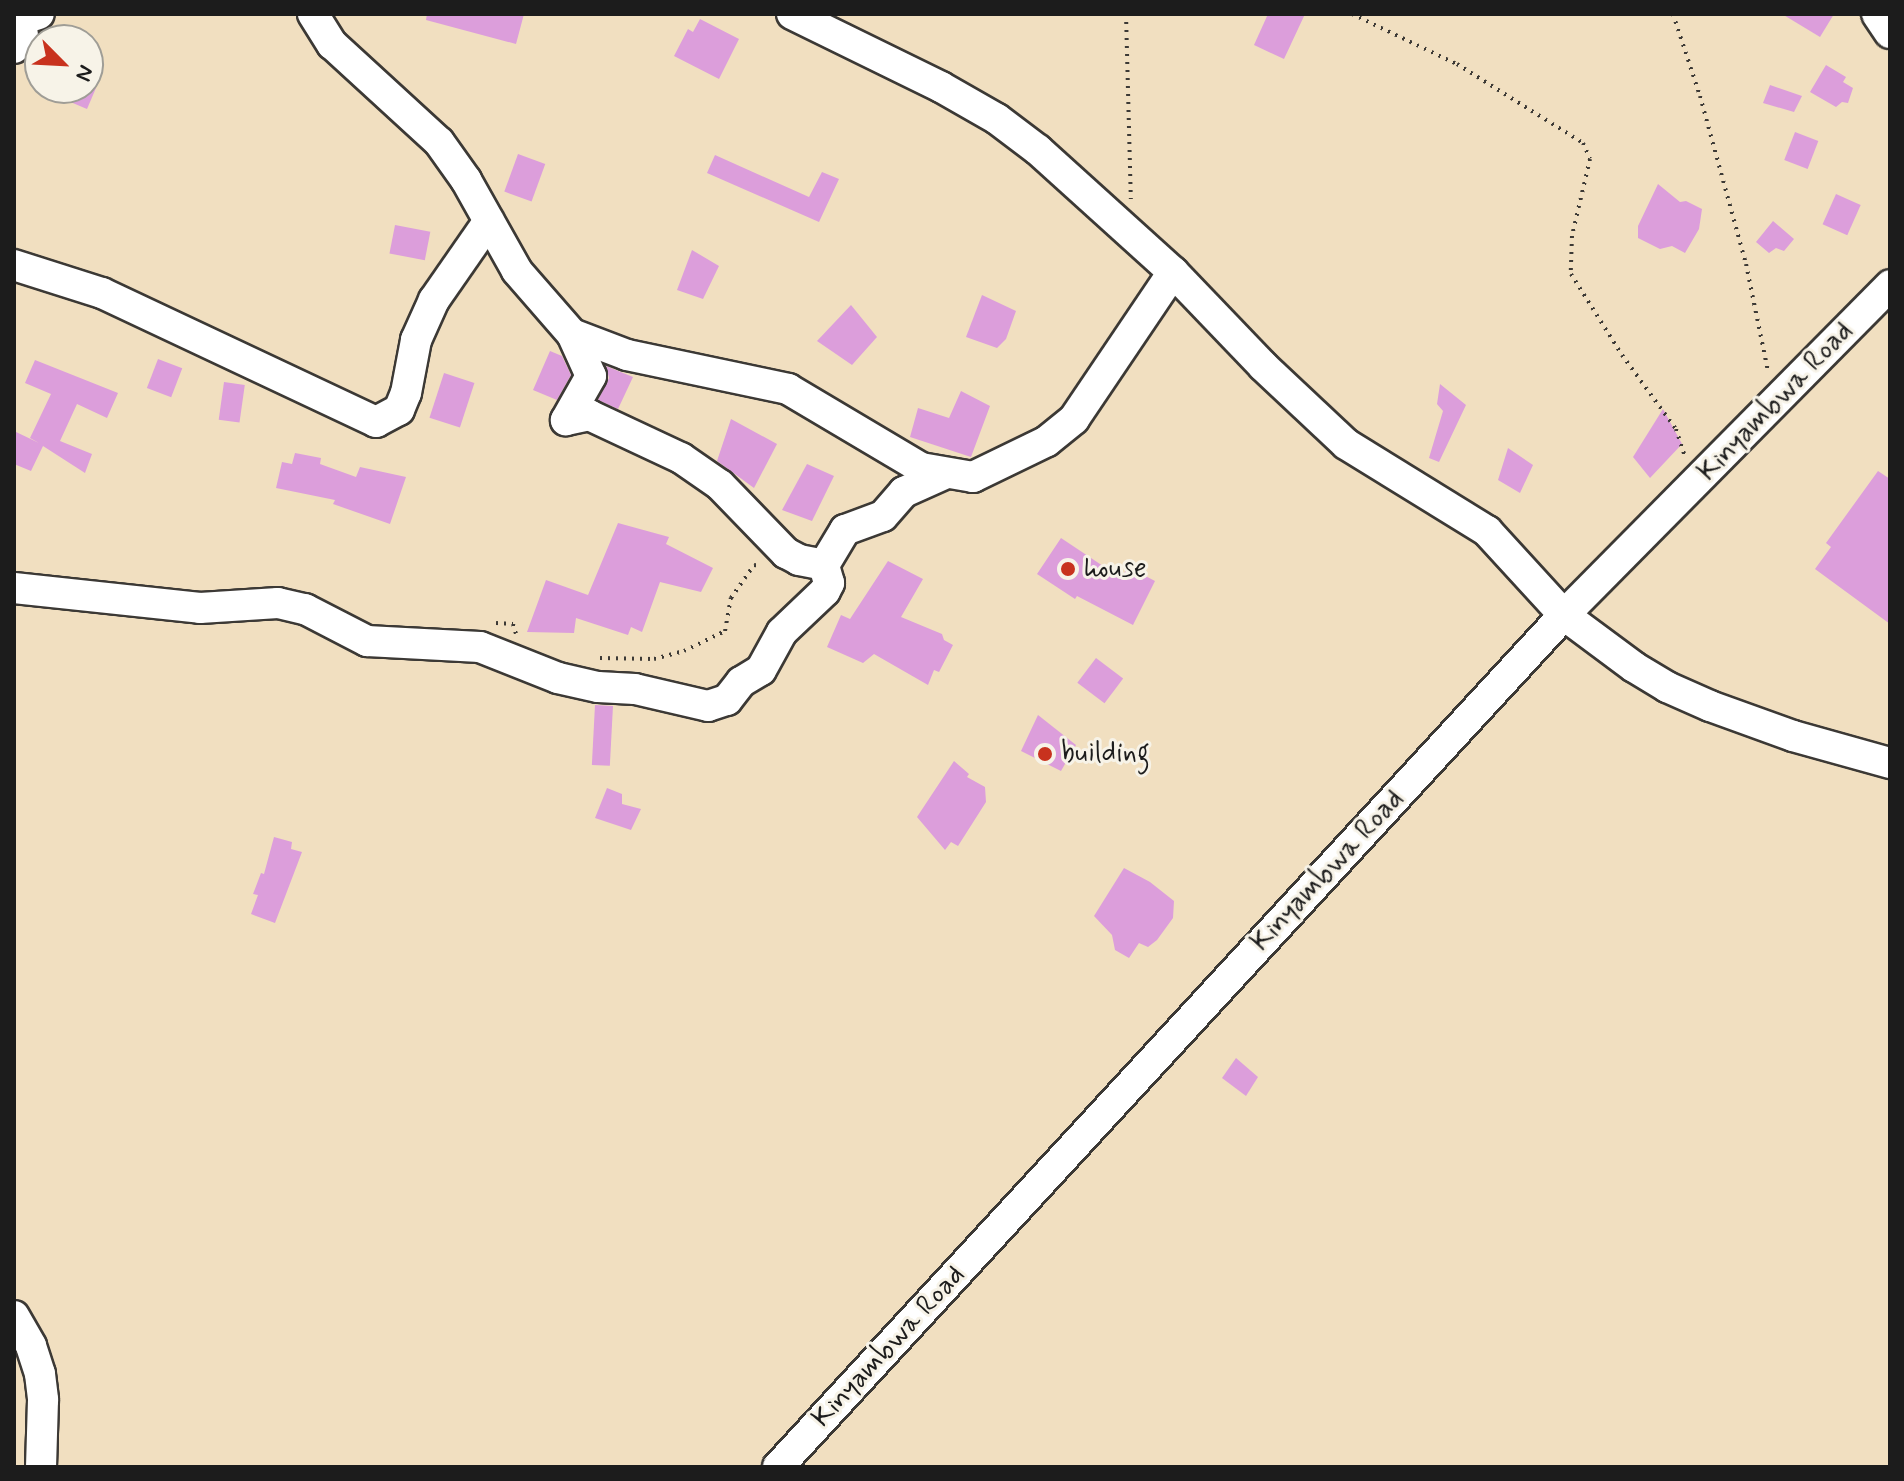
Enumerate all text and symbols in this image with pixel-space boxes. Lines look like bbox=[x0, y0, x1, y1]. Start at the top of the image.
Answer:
north arrow bbox=[24, 24, 104, 104]
text: N bbox=[68, 61, 100, 85]
street label: Kinyambwa Road bbox=[1691, 315, 1861, 489]
place label: house bbox=[1084, 552, 1147, 586]
marker: house bbox=[1059, 560, 1077, 578]
place label: building bbox=[1061, 737, 1150, 771]
marker: building bbox=[1036, 745, 1054, 763]
street label: Kinyambwa Road bbox=[1244, 783, 1412, 959]
street label: Kinyambwa Road bbox=[805, 1259, 973, 1435]

